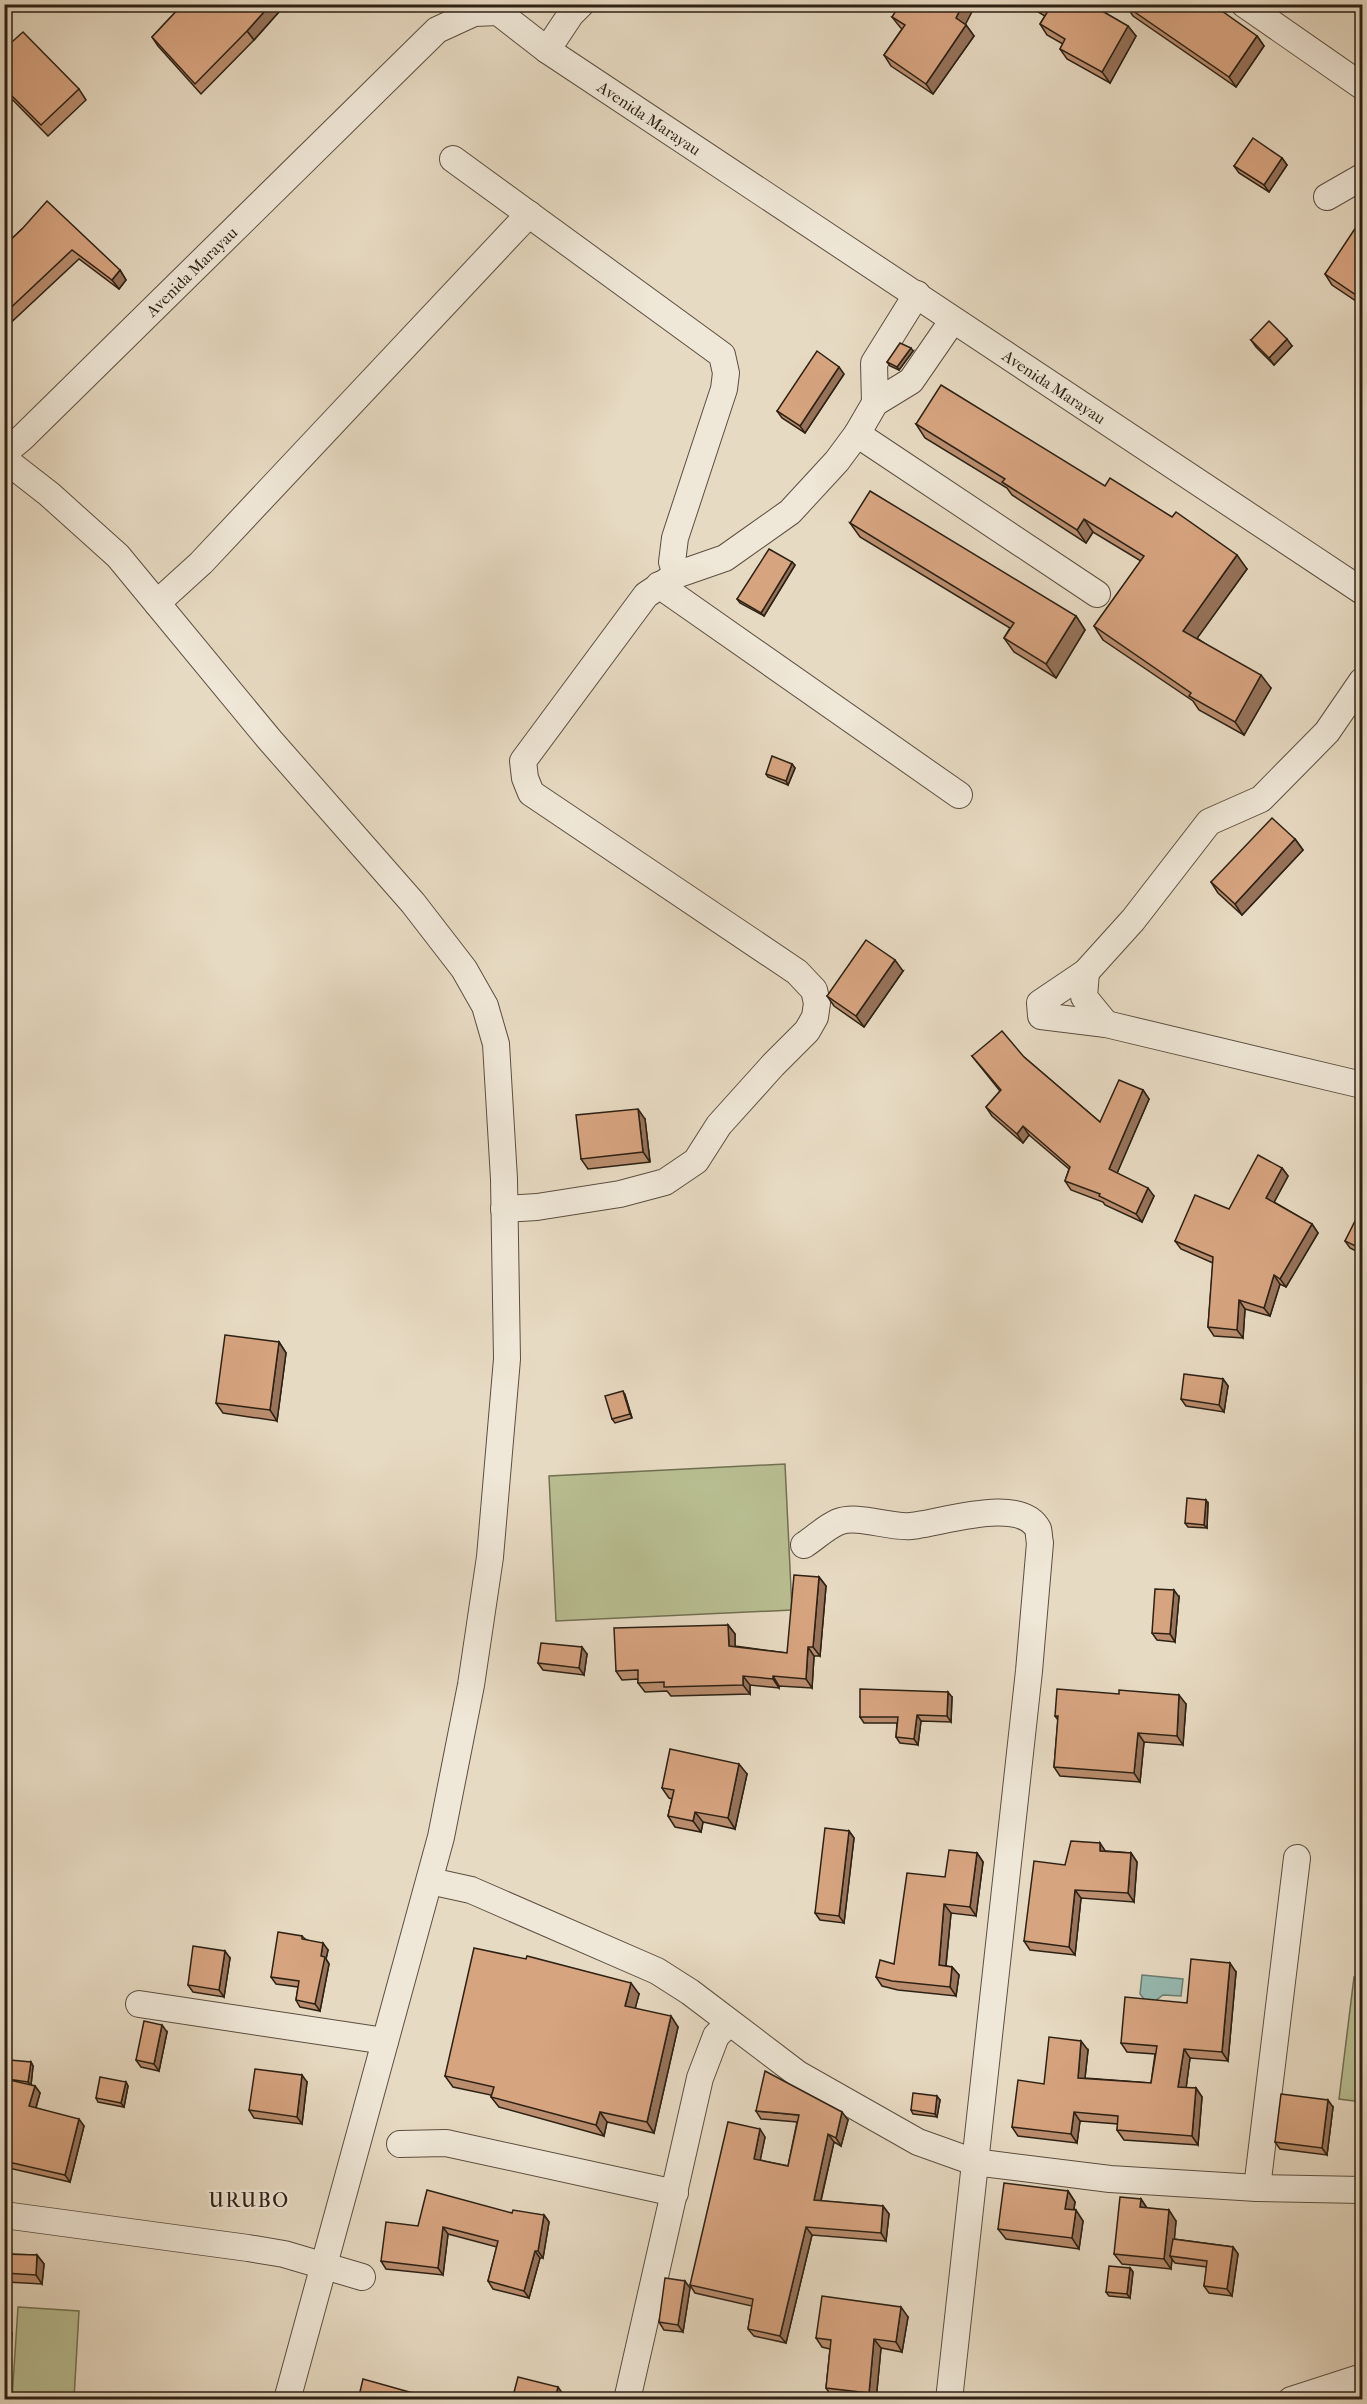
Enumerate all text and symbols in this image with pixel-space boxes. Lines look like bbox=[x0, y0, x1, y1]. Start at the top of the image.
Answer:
street label: Avenida Marayau bbox=[593, 76, 705, 159]
street label: Avenida Marayau bbox=[141, 223, 241, 321]
street label: Avenida Marayau bbox=[998, 345, 1109, 428]
district label: URUBO bbox=[208, 2189, 290, 2212]

